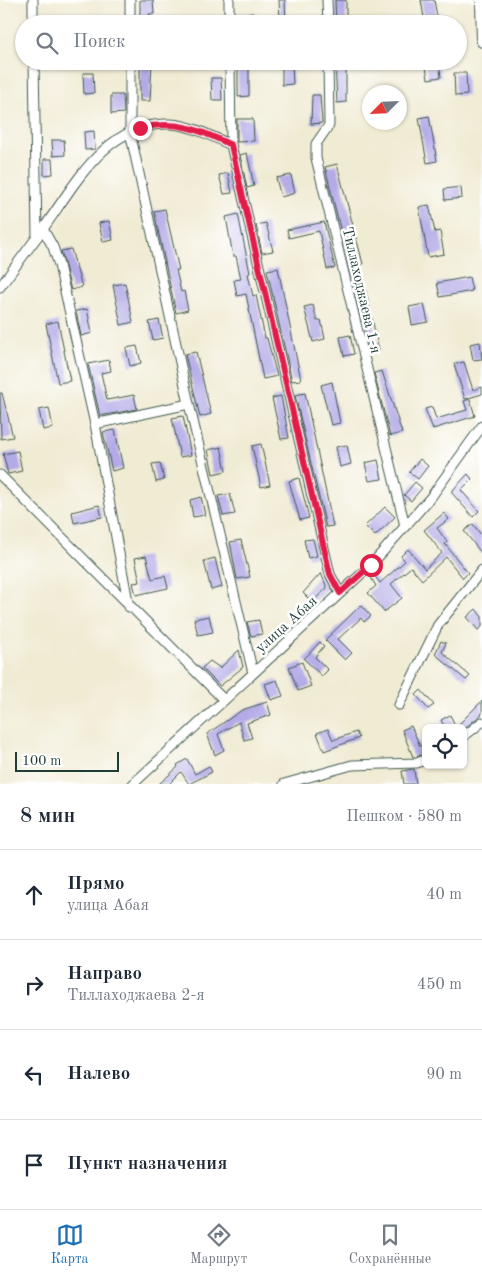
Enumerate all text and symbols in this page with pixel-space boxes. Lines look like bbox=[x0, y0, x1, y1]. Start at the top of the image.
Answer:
search box bbox=[15, 15, 467, 70]
icon: search bbox=[33, 29, 61, 57]
text: Поиск bbox=[73, 33, 125, 52]
north arrow bbox=[362, 85, 407, 130]
route end bbox=[129, 117, 152, 140]
street label: Тиллаходжаева 1-я bbox=[339, 226, 382, 355]
route start bbox=[360, 554, 383, 577]
street label: улица Абая bbox=[253, 594, 321, 656]
map controls bbox=[422, 724, 467, 769]
button: locate bbox=[422, 724, 467, 769]
scale bar bbox=[15, 749, 119, 772]
text: 100 m bbox=[22, 754, 61, 768]
text: 8 мин bbox=[20, 806, 75, 827]
text: Пешком · 580 m bbox=[346, 809, 462, 825]
text: Прямо bbox=[67, 875, 125, 894]
icon: ahead bbox=[20, 881, 48, 909]
text: 40 m bbox=[426, 887, 462, 903]
text: улица Абая bbox=[67, 898, 149, 914]
text: Направо bbox=[67, 965, 142, 984]
icon: right bbox=[20, 971, 48, 999]
text: 450 m bbox=[417, 977, 462, 993]
text: Тиллаходжаева 2-я bbox=[67, 988, 205, 1004]
icon: left bbox=[20, 1061, 48, 1089]
text: Налево bbox=[67, 1065, 130, 1084]
text: 90 m bbox=[426, 1067, 462, 1083]
icon: arrive bbox=[20, 1151, 48, 1179]
text: Пункт назначения bbox=[67, 1155, 227, 1174]
tab: Карта bbox=[51, 1221, 89, 1268]
tab: Маршрут bbox=[190, 1221, 247, 1268]
tab: Сохранённые bbox=[349, 1221, 431, 1268]

